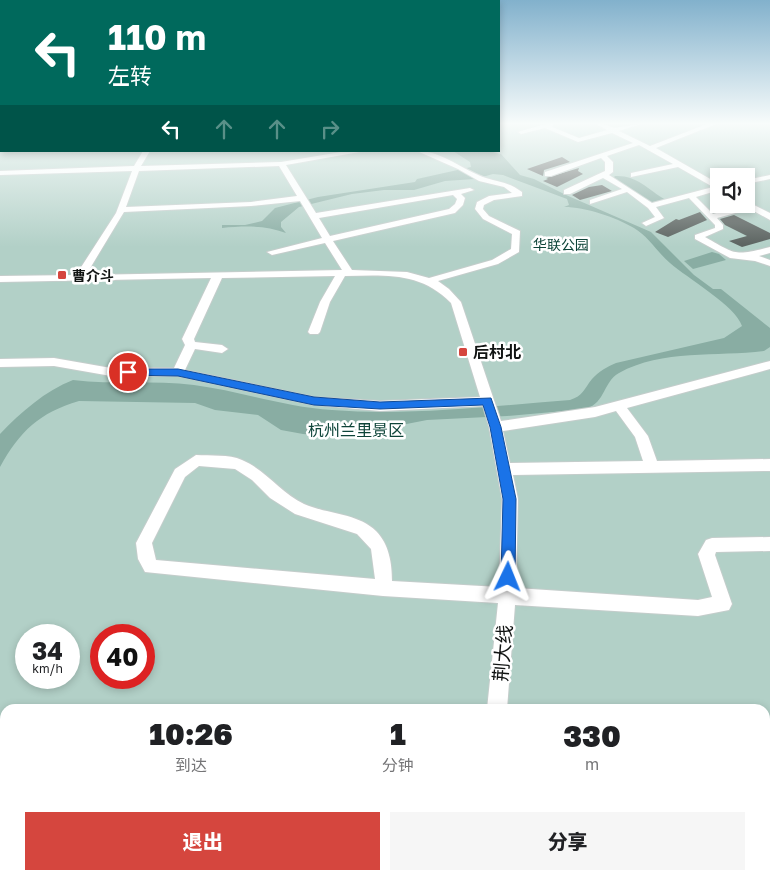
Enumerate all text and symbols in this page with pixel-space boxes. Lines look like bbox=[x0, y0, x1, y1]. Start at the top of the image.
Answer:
text: 110 m bbox=[108, 16, 206, 58]
icon: left bbox=[25, 20, 90, 85]
text: 左转 bbox=[108, 62, 152, 89]
icon: left bbox=[157, 115, 185, 143]
icon: ahead bbox=[210, 115, 238, 143]
icon: ahead bbox=[263, 115, 291, 143]
icon: right bbox=[316, 115, 344, 143]
map controls bbox=[710, 168, 755, 213]
button: sound bbox=[710, 168, 755, 213]
park label: 华联公园 bbox=[533, 236, 589, 253]
place label: 曹介斗 bbox=[72, 267, 114, 284]
marker: 曹介斗 bbox=[56, 269, 68, 281]
place label: 后村北 bbox=[473, 342, 521, 362]
marker: 后村北 bbox=[457, 346, 469, 358]
pin bbox=[107, 351, 149, 393]
icon: arrive bbox=[114, 358, 142, 386]
park label: 杭州兰里景区 bbox=[308, 420, 404, 440]
position arrow bbox=[481, 550, 533, 602]
speed limit sign: 40 bbox=[90, 624, 155, 689]
street label: 荆大线 bbox=[488, 624, 516, 682]
text: 34 bbox=[32, 635, 63, 666]
text: km/h bbox=[32, 661, 63, 676]
text: 10:26 bbox=[149, 716, 233, 752]
text: 1 bbox=[390, 716, 406, 752]
text: 330 bbox=[563, 718, 621, 754]
text: m bbox=[585, 754, 599, 774]
text: 到达 bbox=[175, 755, 207, 775]
text: 分钟 bbox=[382, 755, 414, 775]
button: 退出 bbox=[25, 812, 380, 870]
button: 分享 bbox=[390, 812, 745, 870]

